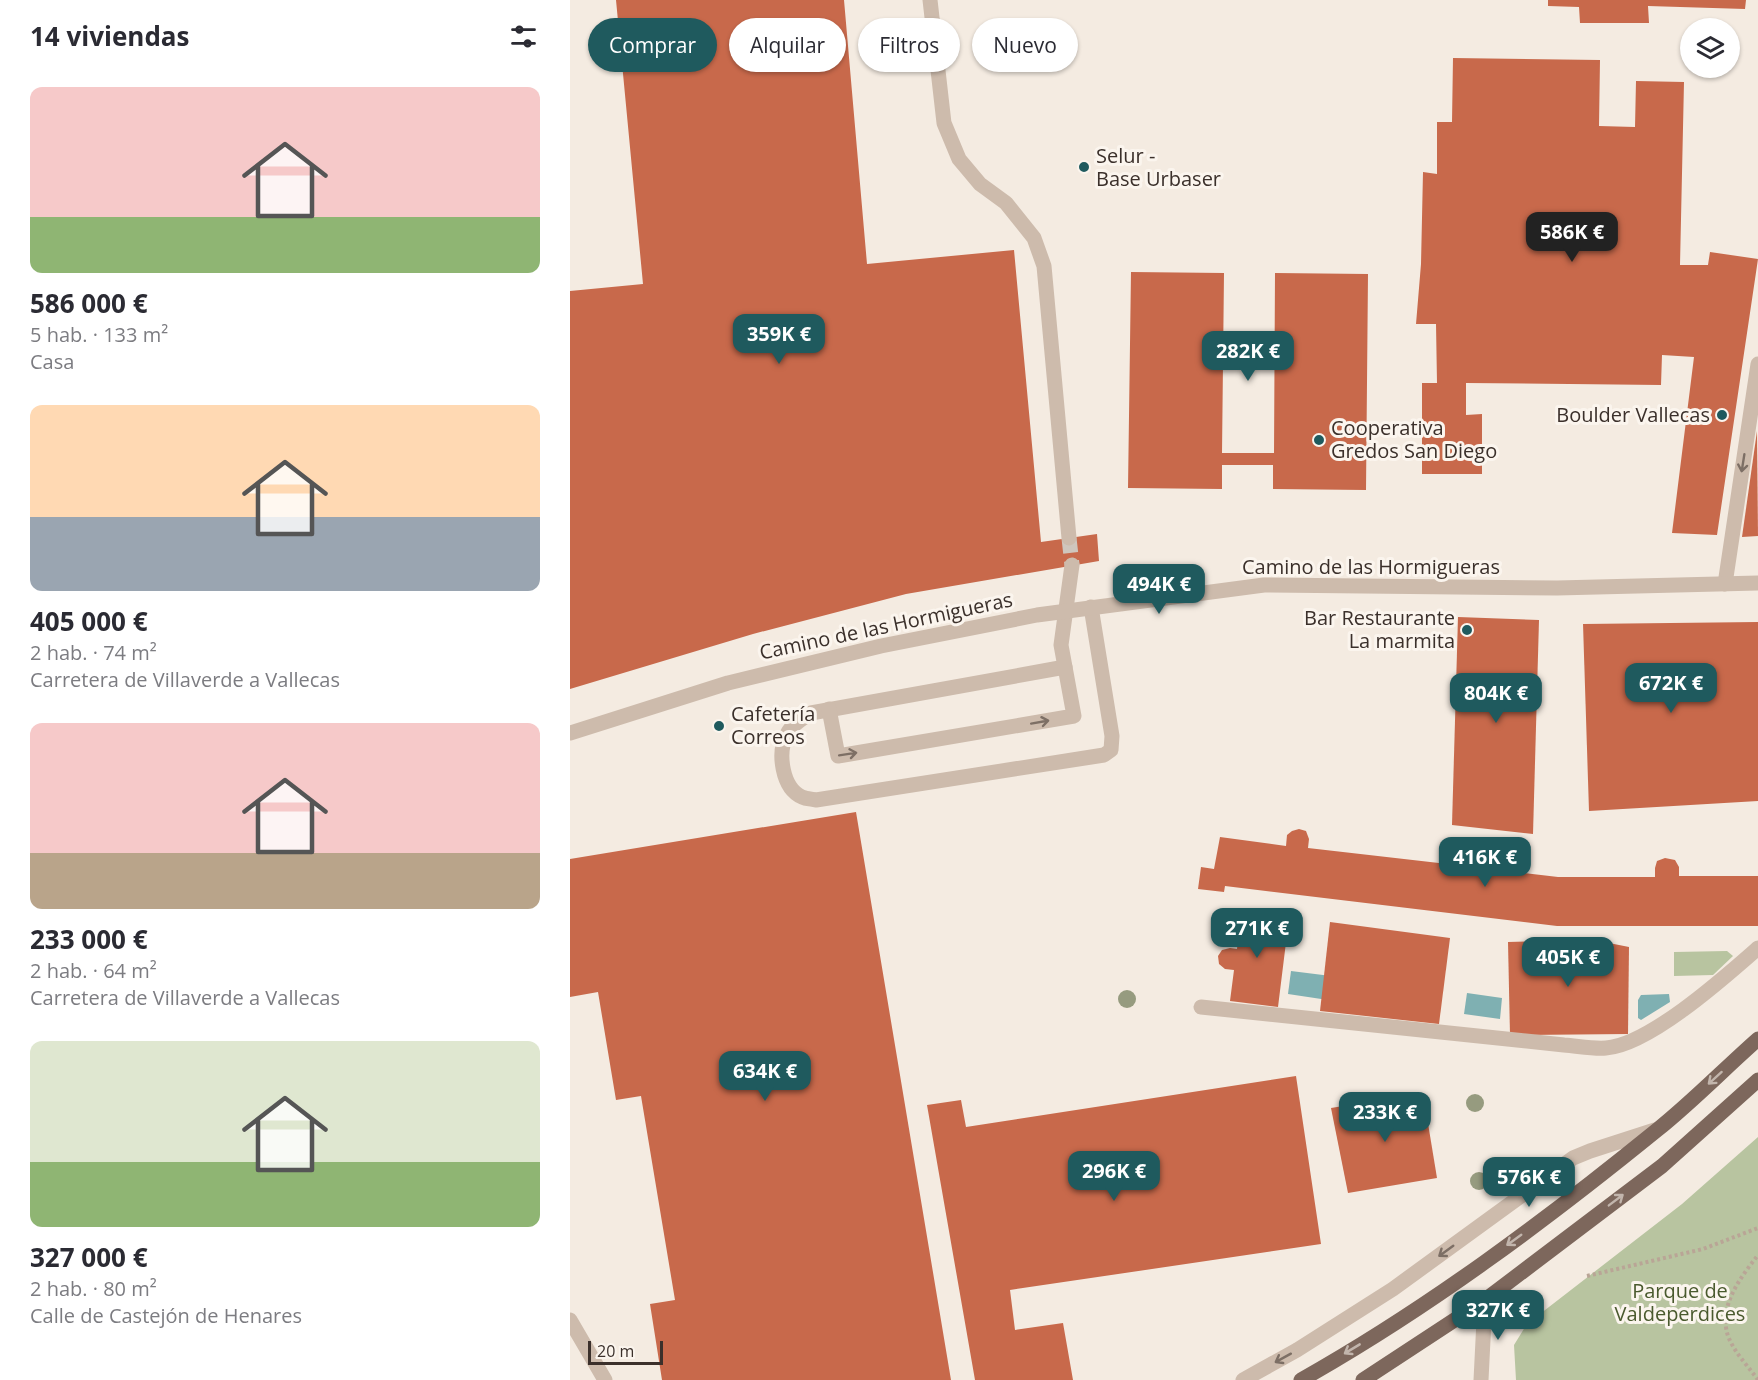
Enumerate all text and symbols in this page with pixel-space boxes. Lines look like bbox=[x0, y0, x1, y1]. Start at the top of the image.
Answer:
text: 14 viviendas bbox=[30, 18, 189, 54]
chip: Comprar bbox=[588, 18, 717, 72]
chip: Alquilar bbox=[729, 18, 846, 72]
chip: Filtros bbox=[858, 18, 960, 72]
chip: Nuevo bbox=[972, 18, 1078, 72]
map controls bbox=[1680, 18, 1740, 78]
button: layers bbox=[1680, 18, 1740, 78]
icon: filters bbox=[507, 20, 540, 53]
icon: home bbox=[231, 126, 339, 234]
place label: Selur - Base Urbaser bbox=[1096, 142, 1221, 192]
marker: Selur - Base Urbaser bbox=[1077, 160, 1091, 174]
pin: 586K € bbox=[1523, 212, 1621, 263]
text: 586K € bbox=[1540, 218, 1604, 245]
text: 586 000 € bbox=[30, 285, 148, 321]
pin: 359K € bbox=[730, 314, 828, 365]
text: 359K € bbox=[747, 320, 811, 347]
text: 5 hab. · 133 m² bbox=[30, 321, 168, 348]
pin: 282K € bbox=[1199, 331, 1297, 382]
text: 282K € bbox=[1216, 337, 1280, 364]
text: Casa bbox=[30, 348, 74, 375]
place label: Boulder Vallecas bbox=[1556, 401, 1710, 428]
marker: Boulder Vallecas bbox=[1715, 408, 1729, 422]
place label: Cooperativa Gredos San Diego bbox=[1331, 414, 1497, 464]
marker: Cooperativa Gredos San Diego bbox=[1312, 433, 1326, 447]
icon: home bbox=[231, 444, 339, 552]
one-way arrow bbox=[1737, 453, 1748, 473]
street label: Camino de las Hormigueras bbox=[1242, 553, 1500, 580]
pin: 494K € bbox=[1110, 564, 1208, 615]
text: 494K € bbox=[1127, 570, 1191, 597]
street label: Camino de las Hormigueras bbox=[757, 585, 1015, 666]
text: 405 000 € bbox=[30, 603, 148, 639]
place label: Bar Restaurante La marmita bbox=[1304, 604, 1455, 654]
marker: Bar Restaurante La marmita bbox=[1460, 623, 1474, 637]
text: 2 hab. · 74 m² bbox=[30, 639, 157, 666]
pin: 672K € bbox=[1622, 663, 1720, 714]
text: Carretera de Villaverde a Vallecas bbox=[30, 666, 340, 693]
text: 672K € bbox=[1639, 669, 1703, 696]
pin: 804K € bbox=[1447, 673, 1545, 724]
text: 804K € bbox=[1464, 679, 1528, 706]
place label: Cafetería Correos bbox=[731, 700, 815, 750]
one-way arrow bbox=[1029, 716, 1049, 727]
marker: Cafetería Correos bbox=[712, 719, 726, 733]
one-way arrow bbox=[838, 749, 857, 760]
icon: home bbox=[231, 762, 339, 870]
pin: 416K € bbox=[1436, 837, 1534, 888]
text: 416K € bbox=[1453, 843, 1517, 870]
pin: 271K € bbox=[1208, 908, 1306, 959]
text: 271K € bbox=[1225, 914, 1289, 941]
text: 233 000 € bbox=[30, 921, 148, 957]
pin: 405K € bbox=[1519, 937, 1617, 988]
text: 405K € bbox=[1536, 943, 1600, 970]
text: 2 hab. · 64 m² bbox=[30, 957, 157, 984]
text: Carretera de Villaverde a Vallecas bbox=[30, 984, 340, 1011]
pin: 634K € bbox=[716, 1051, 814, 1102]
text: 634K € bbox=[733, 1057, 797, 1084]
one-way arrow bbox=[1707, 1071, 1722, 1085]
icon: home bbox=[231, 1080, 339, 1188]
pin: 233K € bbox=[1336, 1092, 1434, 1143]
text: 233K € bbox=[1353, 1098, 1417, 1125]
pin: 296K € bbox=[1065, 1151, 1163, 1202]
text: 296K € bbox=[1082, 1157, 1146, 1184]
pin: 576K € bbox=[1480, 1157, 1578, 1208]
text: 576K € bbox=[1497, 1163, 1561, 1190]
one-way arrow bbox=[1608, 1194, 1624, 1207]
one-way arrow bbox=[1507, 1234, 1523, 1247]
text: 327 000 € bbox=[30, 1239, 148, 1275]
one-way arrow bbox=[1438, 1244, 1454, 1257]
text: 2 hab. · 80 m² bbox=[30, 1275, 157, 1302]
park label: Parque de Valdeperdices bbox=[1615, 1277, 1745, 1327]
pin: 327K € bbox=[1449, 1290, 1547, 1341]
text: 327K € bbox=[1466, 1296, 1530, 1323]
text: Calle de Castejón de Henares bbox=[30, 1302, 302, 1329]
scale bar bbox=[588, 1338, 663, 1366]
text: 20 m bbox=[597, 1340, 634, 1362]
one-way arrow bbox=[1344, 1344, 1361, 1356]
one-way arrow bbox=[1275, 1352, 1292, 1364]

